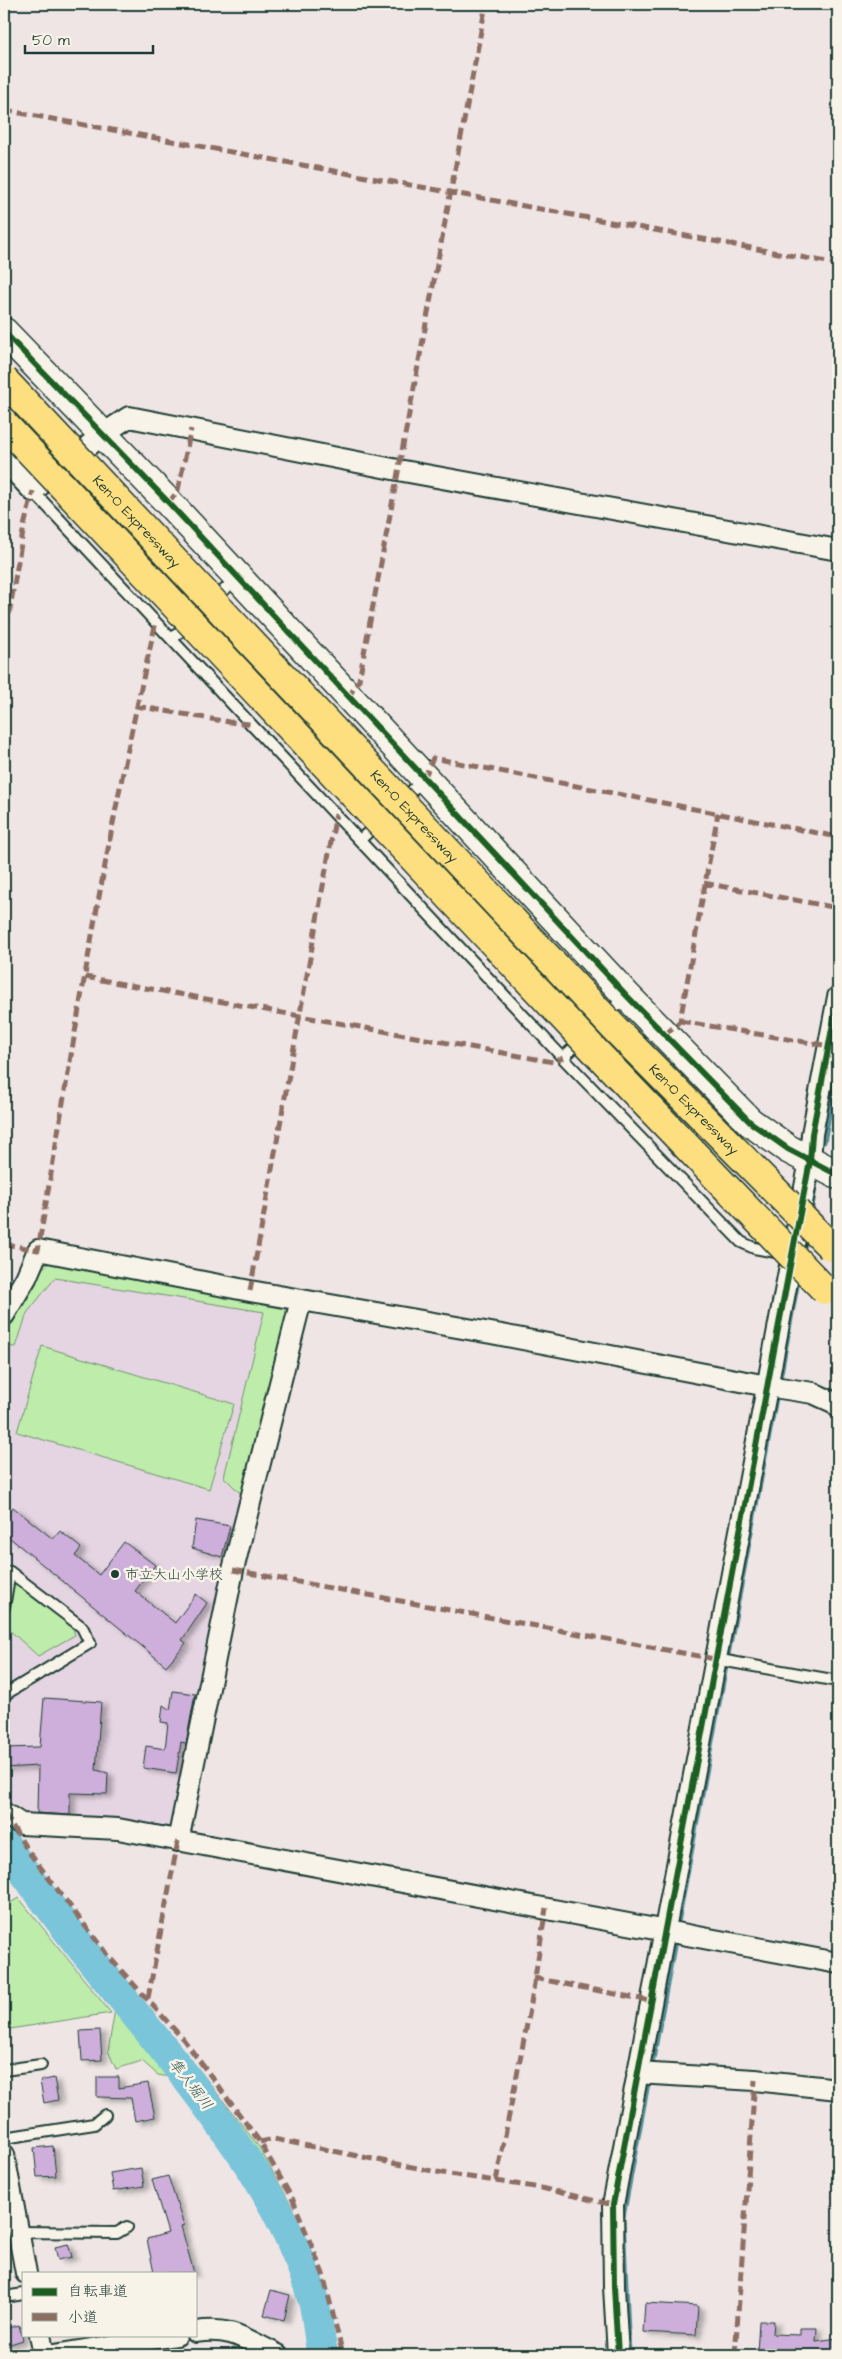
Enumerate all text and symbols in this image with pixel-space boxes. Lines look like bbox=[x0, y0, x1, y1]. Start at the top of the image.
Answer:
scale bar bbox=[25, 22, 152, 54]
text: 50 m bbox=[32, 30, 70, 51]
street label: Ken-O Expressway bbox=[88, 471, 185, 573]
street label: Ken-O Expressway bbox=[365, 766, 463, 868]
street label: Ken-O Expressway bbox=[644, 1060, 743, 1160]
place label: 市立大山小学校 bbox=[125, 1565, 223, 1585]
marker: 市立大山小学校 bbox=[109, 1568, 121, 1580]
water label: 隼人堀川 bbox=[164, 2054, 217, 2114]
legend bbox=[22, 2272, 198, 2336]
text: 自転車道 bbox=[68, 2281, 128, 2302]
text: 小道 bbox=[68, 2307, 98, 2328]

